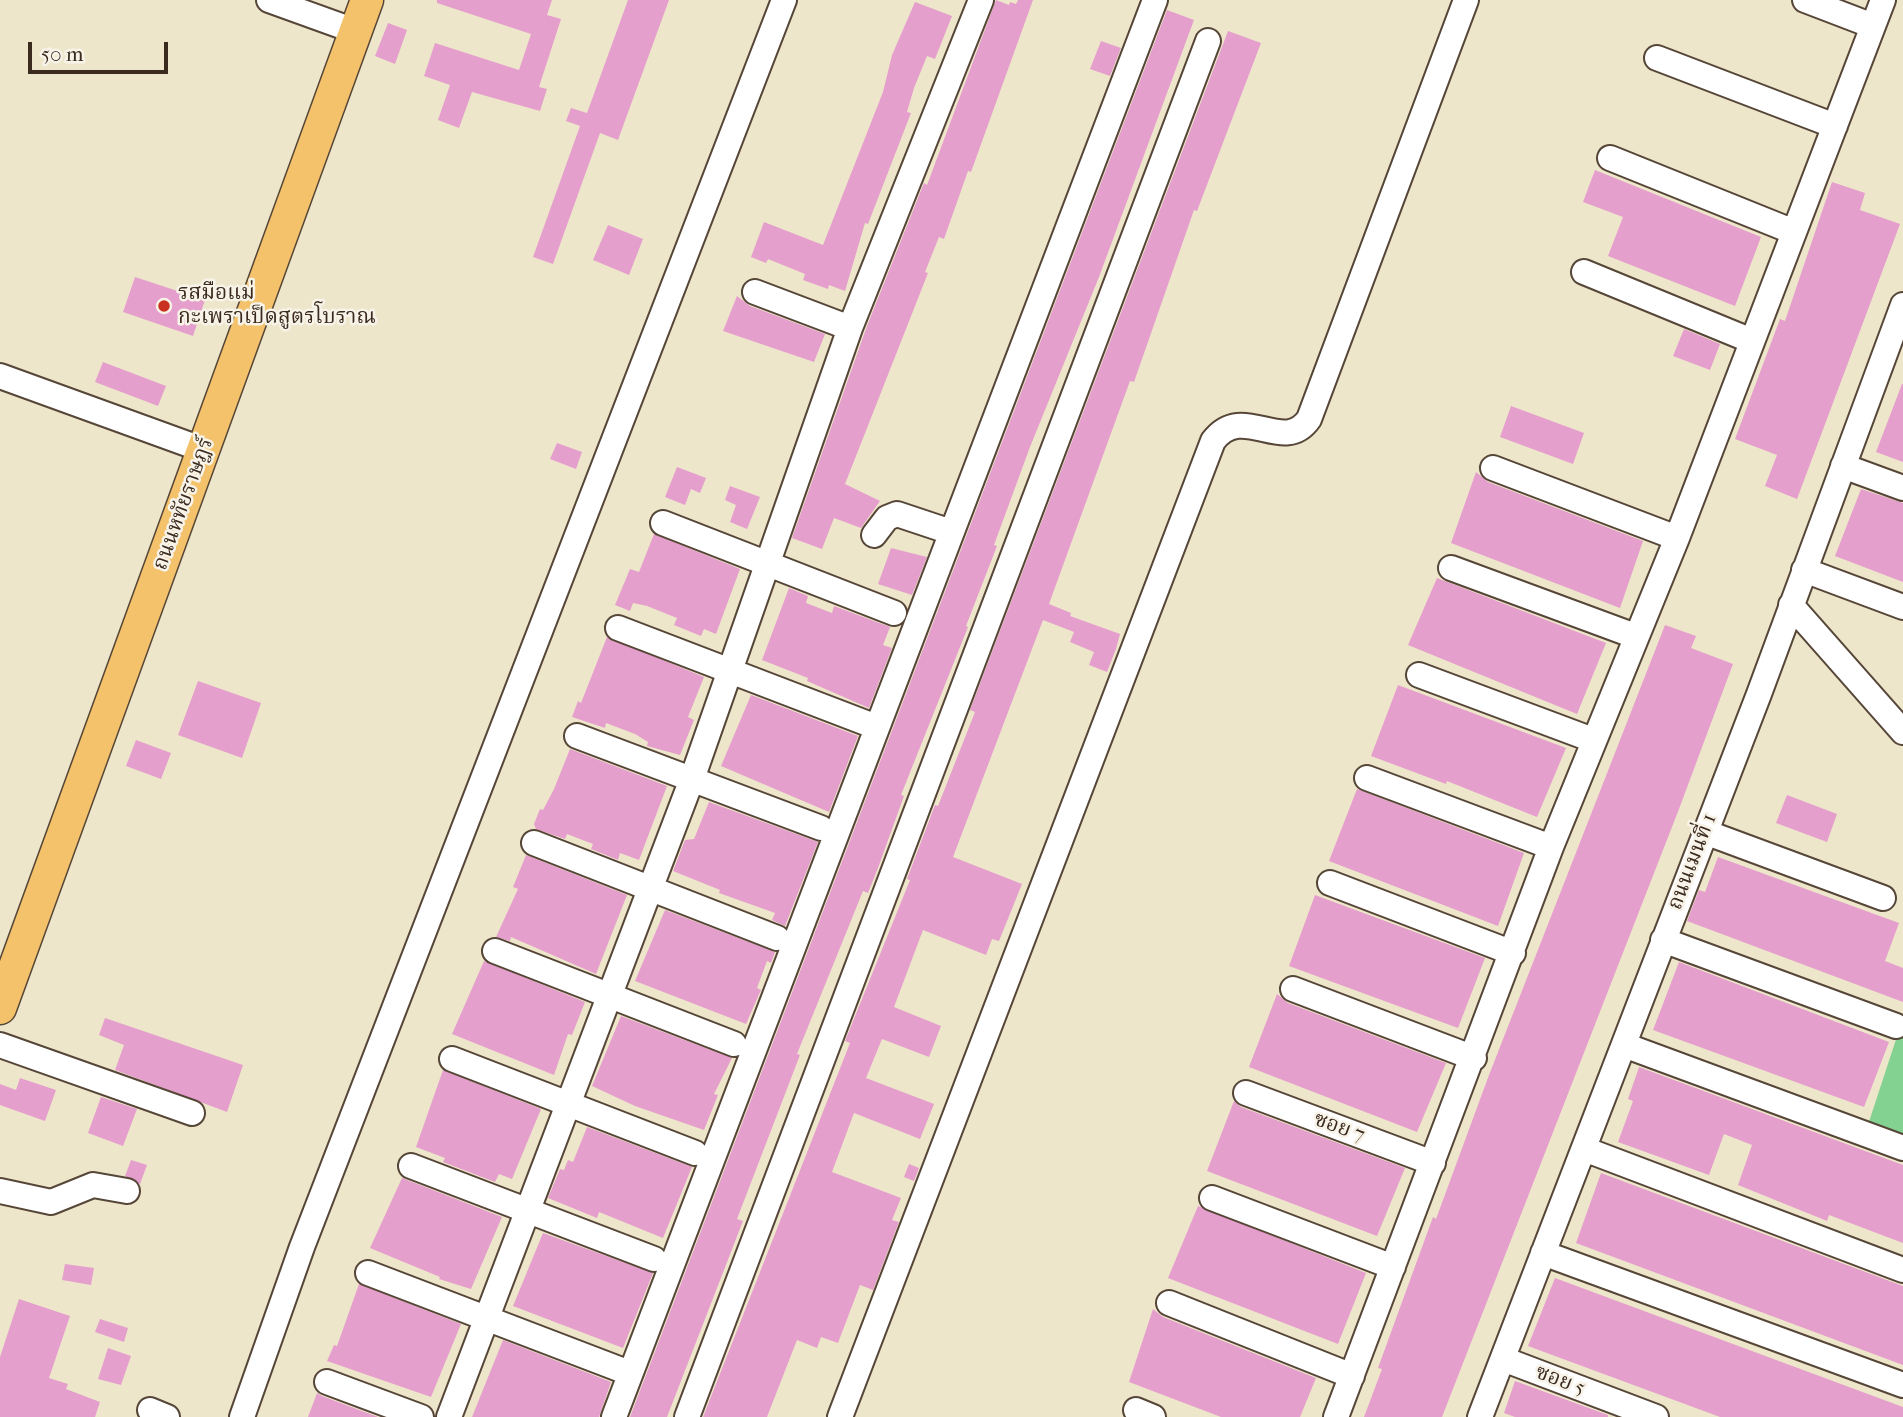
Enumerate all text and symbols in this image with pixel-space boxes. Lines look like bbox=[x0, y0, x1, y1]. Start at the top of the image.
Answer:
scale bar bbox=[32, 28, 172, 72]
text: 50 m bbox=[41, 42, 84, 66]
place label: รสมือแม่ กะเพราเป็ดสูตรโบราณ bbox=[178, 281, 376, 331]
marker: รสมือแม่ กะเพราเป็ดสูตรโบราณ bbox=[156, 298, 172, 314]
street label: ถนนหทัยราษฎร์ bbox=[148, 434, 220, 574]
street label: ถนนเมนที่ 1 bbox=[1663, 810, 1723, 914]
street label: ซอย 7 bbox=[1310, 1107, 1368, 1149]
street label: ซอย 5 bbox=[1532, 1360, 1588, 1402]

